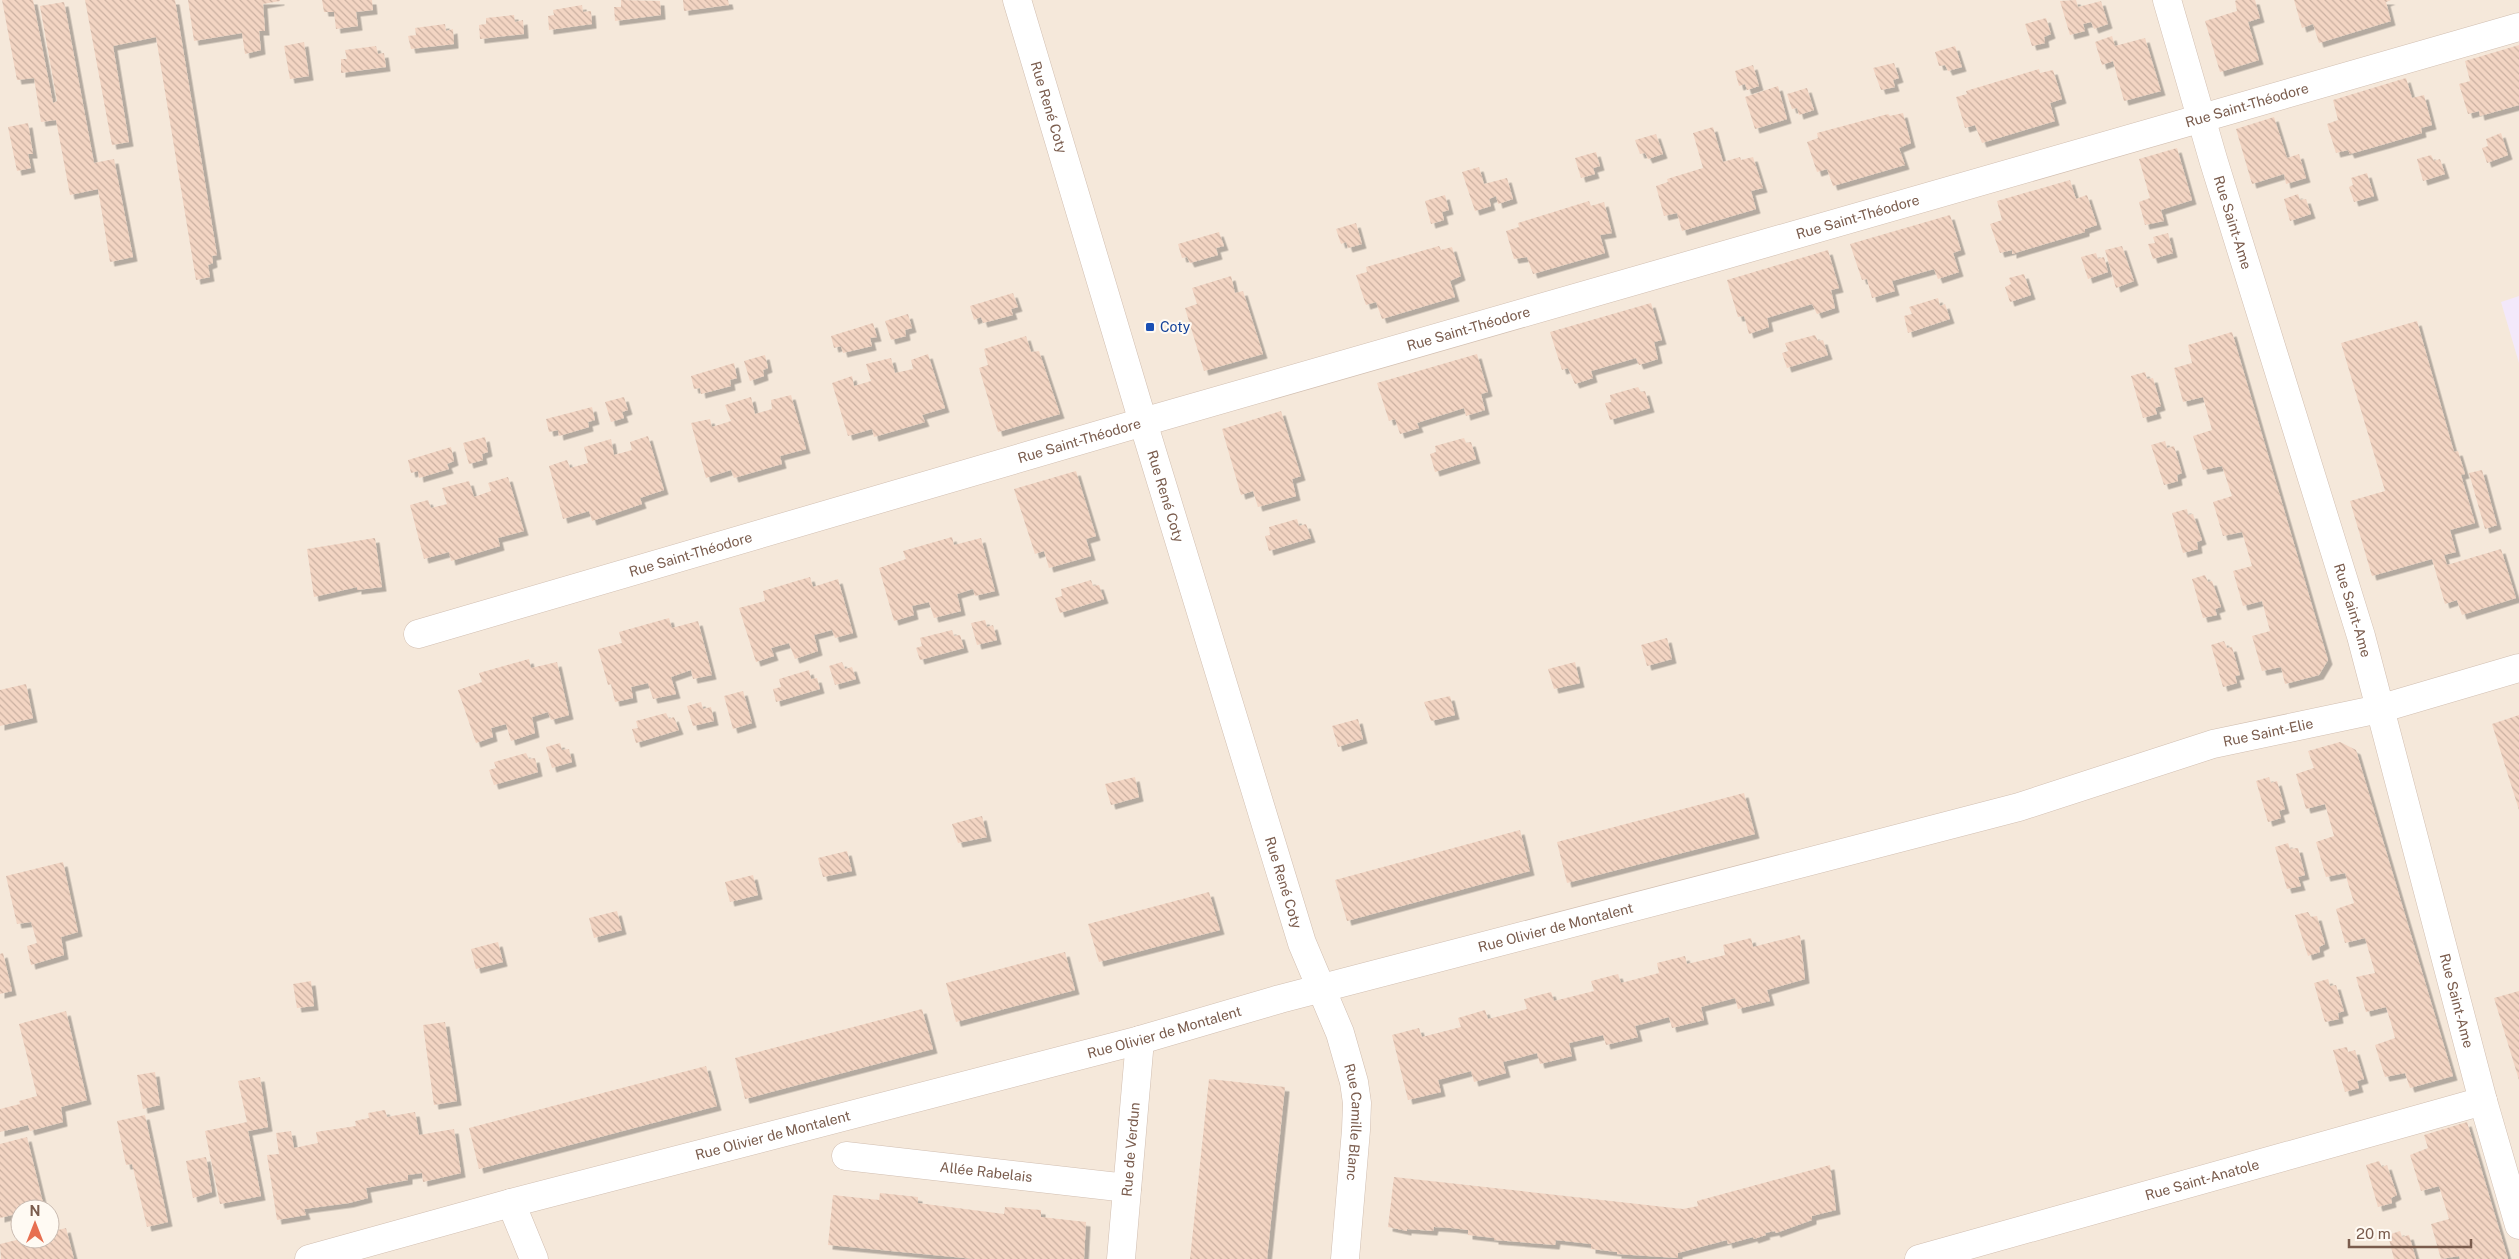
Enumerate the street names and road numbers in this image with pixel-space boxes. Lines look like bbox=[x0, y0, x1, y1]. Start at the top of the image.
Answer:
street label: Rue René Coty bbox=[1028, 59, 1071, 156]
street label: Rue Saint-Théodore bbox=[2184, 80, 2311, 130]
street label: Rue Saint-Ame bbox=[2211, 174, 2255, 271]
street label: Rue Saint-Théodore bbox=[1794, 192, 1921, 242]
street label: Rue Saint-Théodore bbox=[1405, 303, 1532, 354]
street label: Rue Saint-Théodore bbox=[1016, 415, 1143, 466]
street label: Rue René Coty bbox=[1144, 448, 1187, 545]
street label: Rue Saint-Théodore bbox=[627, 529, 754, 580]
street label: Rue Saint-Ame bbox=[2331, 561, 2374, 659]
street label: Rue Saint-Elie bbox=[2221, 715, 2315, 750]
street label: Rue René Coty bbox=[1262, 835, 1305, 931]
street label: Rue Olivier de Montalent bbox=[1476, 900, 1635, 955]
street label: Rue Saint-Ame bbox=[2437, 952, 2477, 1050]
street label: Rue Olivier de Montalent bbox=[1086, 1003, 1243, 1061]
street label: Rue Camille Blanc bbox=[1341, 1062, 1365, 1181]
street label: Rue de Verdun bbox=[1118, 1102, 1143, 1197]
street label: Rue Olivier de Montalent bbox=[693, 1107, 852, 1163]
street label: Rue Saint-Anatole bbox=[2143, 1156, 2261, 1203]
street label: Allée Rabelais bbox=[939, 1159, 1033, 1185]

